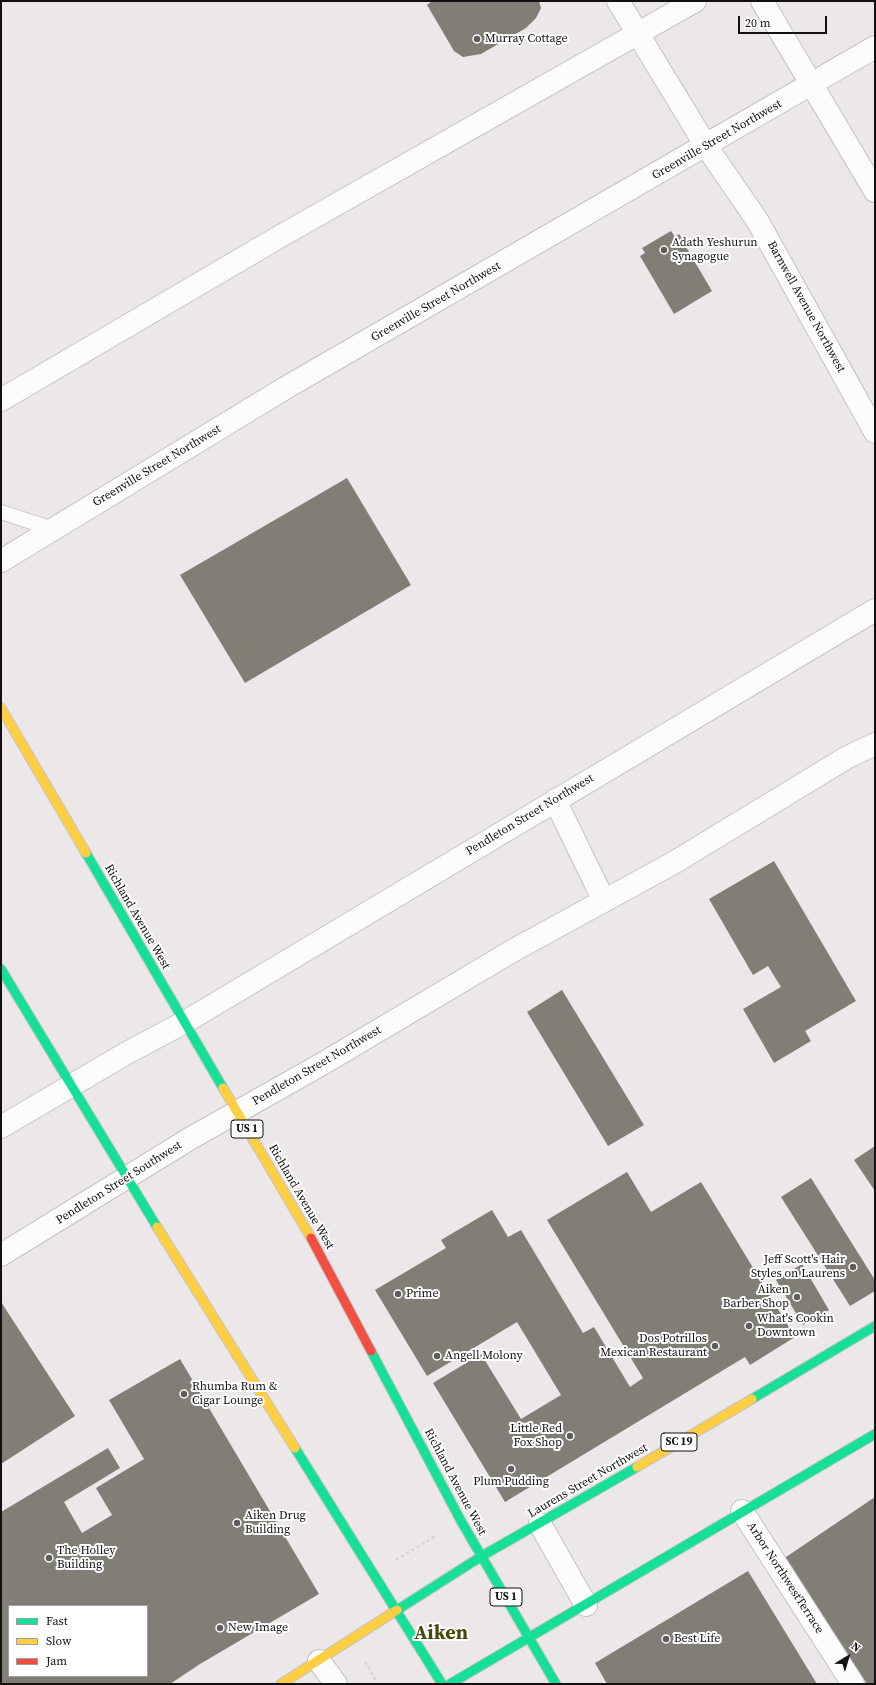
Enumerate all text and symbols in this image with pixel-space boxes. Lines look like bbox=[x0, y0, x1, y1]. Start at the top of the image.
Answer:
scale bar bbox=[740, 8, 829, 34]
text: 20 m bbox=[745, 15, 771, 31]
place label: Murray Cottage bbox=[485, 32, 568, 46]
marker: Murray Cottage bbox=[472, 34, 482, 44]
street label: Greenville Street Northwest bbox=[650, 97, 784, 183]
place label: Adath Yeshurun Synagogue bbox=[672, 236, 758, 264]
street label: Barnwell Avenue Northwest bbox=[764, 239, 848, 375]
marker: Adath Yeshurun Synagogue bbox=[659, 245, 669, 255]
street label: Greenville Street Northwest bbox=[369, 259, 503, 345]
street label: Greenville Street Northwest bbox=[90, 422, 224, 510]
street label: Pendleton Street Northwest bbox=[463, 771, 597, 859]
street label: Richland Avenue West bbox=[101, 862, 173, 972]
street label: Pendleton Street Northwest bbox=[250, 1023, 384, 1109]
road number: US 1 bbox=[231, 1120, 263, 1138]
street label: Pendleton Street Southwest bbox=[53, 1138, 185, 1228]
street label: Richland Avenue West bbox=[265, 1142, 337, 1252]
place label: Jeff Scott's Hair Styles on Laurens bbox=[751, 1253, 845, 1281]
marker: Jeff Scott's Hair Styles on Laurens bbox=[848, 1262, 858, 1272]
place label: Aiken Barber Shop bbox=[723, 1283, 789, 1311]
place label: Prime bbox=[406, 1287, 439, 1301]
marker: Prime bbox=[393, 1289, 403, 1299]
marker: Aiken Barber Shop bbox=[792, 1292, 802, 1302]
place label: What's Cookin Downtown bbox=[757, 1312, 834, 1340]
marker: What's Cookin Downtown bbox=[744, 1321, 754, 1331]
place label: Dos Potrillos Mexican Restaurant bbox=[600, 1332, 707, 1360]
marker: Dos Potrillos Mexican Restaurant bbox=[710, 1341, 720, 1351]
place label: Angell Molony bbox=[445, 1349, 523, 1363]
marker: Angell Molony bbox=[432, 1351, 442, 1361]
place label: Rhumba Rum & Cigar Lounge bbox=[192, 1380, 278, 1408]
marker: Rhumba Rum & Cigar Lounge bbox=[179, 1389, 189, 1399]
place label: Little Red Fox Shop bbox=[510, 1422, 562, 1450]
street label: Richland Avenue West bbox=[421, 1426, 489, 1538]
marker: Little Red Fox Shop bbox=[565, 1431, 575, 1441]
road number: SC 19 bbox=[661, 1433, 697, 1451]
street label: Laurens Street Northwest bbox=[526, 1441, 650, 1521]
marker: Plum Pudding bbox=[506, 1464, 516, 1474]
place label: Plum Pudding bbox=[473, 1475, 549, 1489]
place label: Aiken Drug Building bbox=[245, 1509, 306, 1537]
marker: Aiken Drug Building bbox=[232, 1518, 242, 1528]
street label: Arbor NorthwestTerrace bbox=[743, 1519, 827, 1637]
place label: The Holley Building bbox=[57, 1544, 115, 1572]
marker: The Holley Building bbox=[44, 1553, 54, 1563]
road number: US 1 bbox=[490, 1588, 522, 1606]
legend bbox=[8, 1605, 148, 1677]
text: Fast bbox=[46, 1613, 68, 1629]
place label: New Image bbox=[228, 1621, 288, 1635]
district label: Aiken bbox=[414, 1622, 468, 1646]
marker: New Image bbox=[215, 1623, 225, 1633]
place label: Best Life bbox=[674, 1632, 720, 1646]
text: Slow bbox=[46, 1633, 71, 1649]
marker: Best Life bbox=[661, 1634, 671, 1644]
north arrow bbox=[828, 1637, 868, 1677]
text: N bbox=[848, 1639, 863, 1656]
text: Jam bbox=[46, 1653, 67, 1669]

